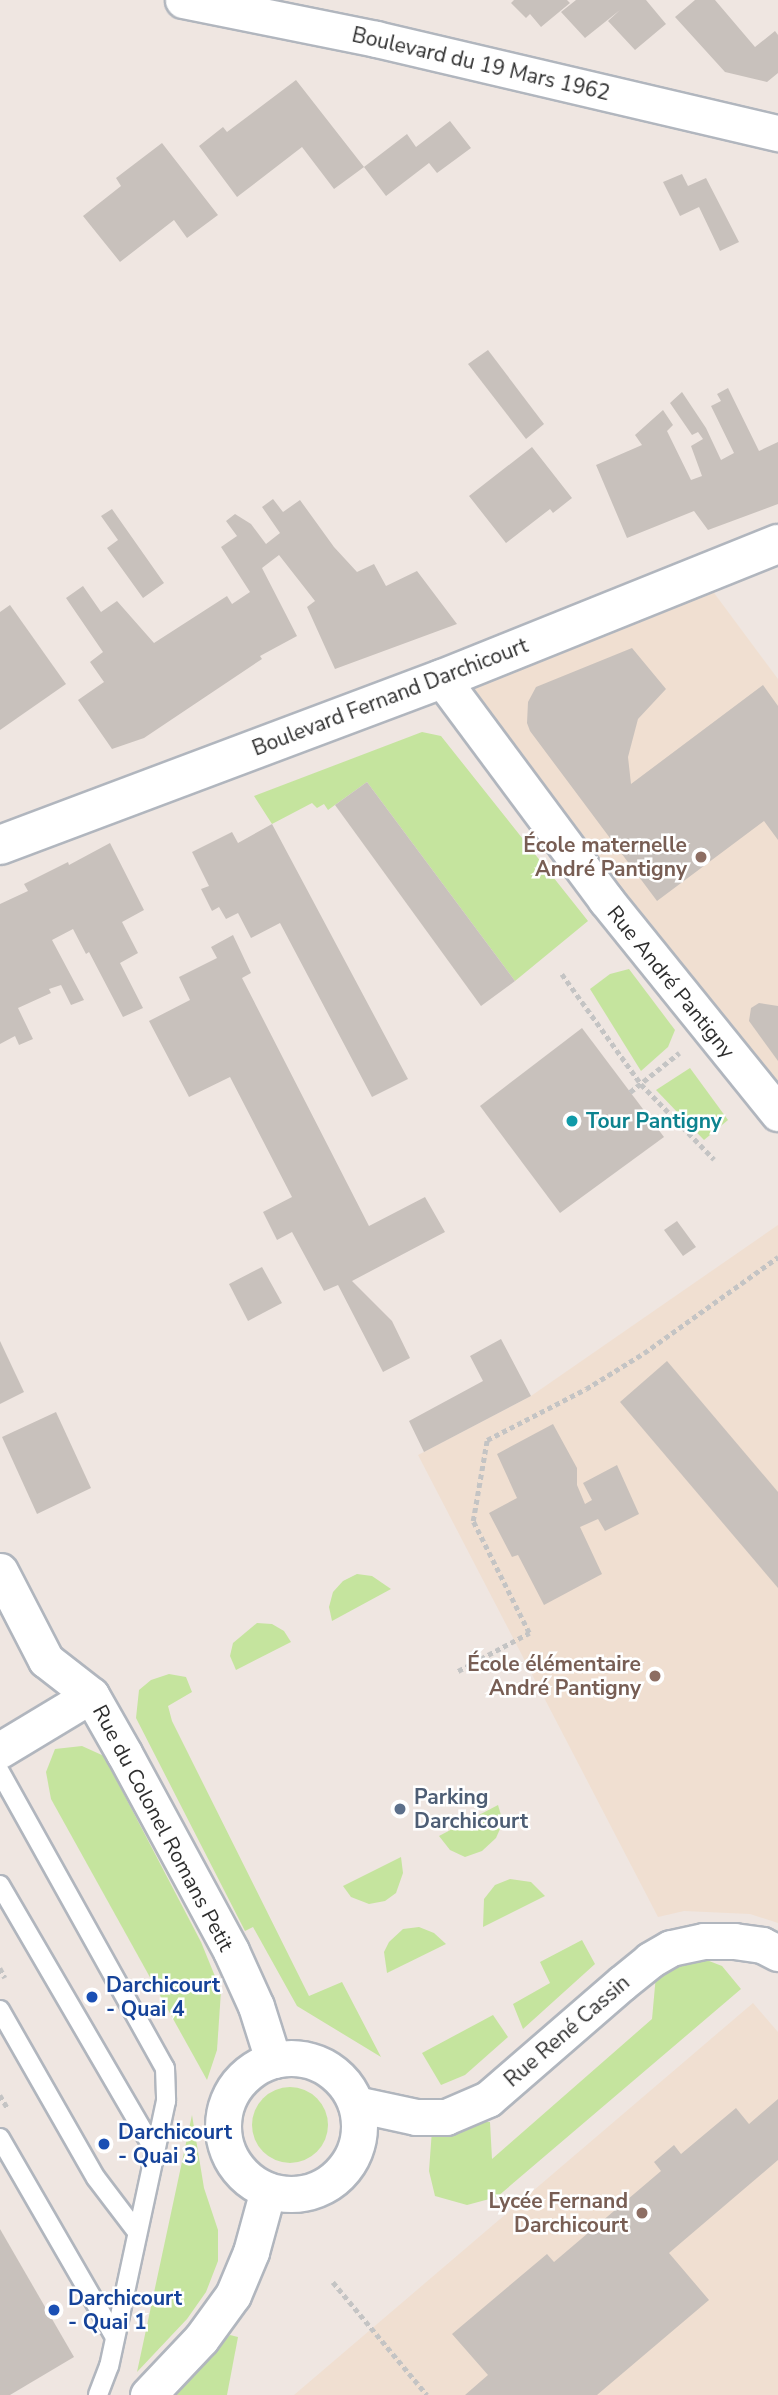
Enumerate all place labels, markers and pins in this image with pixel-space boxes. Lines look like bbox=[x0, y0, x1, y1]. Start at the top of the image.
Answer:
place label: École maternelle André Pantigny bbox=[523, 832, 687, 882]
marker: École maternelle André Pantigny bbox=[693, 849, 709, 865]
place label: Tour Pantigny bbox=[586, 1108, 722, 1134]
marker: Tour Pantigny bbox=[564, 1113, 580, 1129]
place label: École élémentaire André Pantigny bbox=[467, 1651, 641, 1701]
marker: École élémentaire André Pantigny bbox=[647, 1668, 663, 1684]
place label: Parking Darchicourt bbox=[414, 1784, 528, 1834]
marker: Parking Darchicourt bbox=[392, 1801, 408, 1817]
place label: Darchicourt - Quai 4 bbox=[106, 1972, 220, 2022]
marker: Darchicourt - Quai 4 bbox=[84, 1989, 100, 2005]
place label: Darchicourt - Quai 3 bbox=[118, 2119, 232, 2169]
marker: Darchicourt - Quai 3 bbox=[96, 2136, 112, 2152]
place label: Lycée Fernand Darchicourt bbox=[488, 2188, 628, 2238]
marker: Lycée Fernand Darchicourt bbox=[634, 2205, 650, 2221]
place label: Darchicourt - Quai 1 bbox=[68, 2285, 182, 2335]
marker: Darchicourt - Quai 1 bbox=[46, 2302, 62, 2318]

